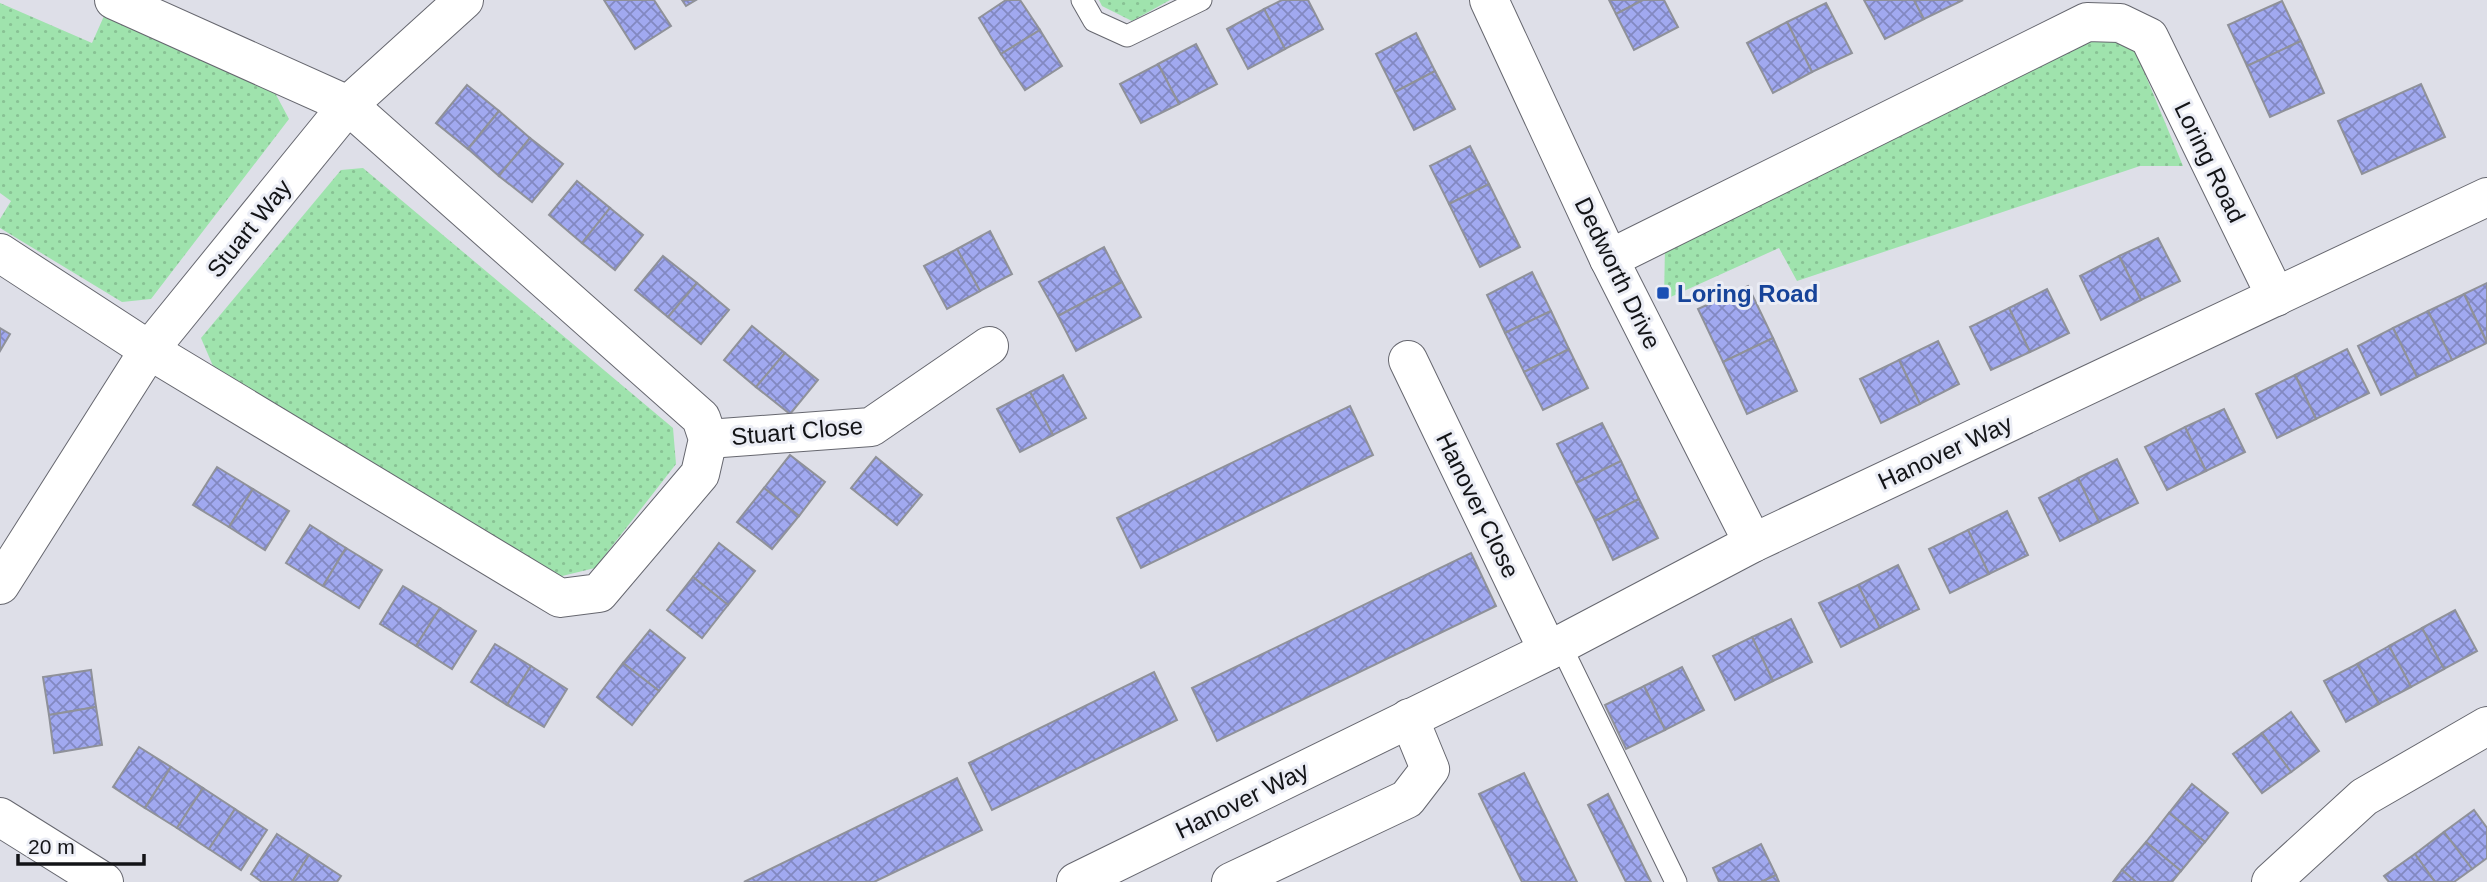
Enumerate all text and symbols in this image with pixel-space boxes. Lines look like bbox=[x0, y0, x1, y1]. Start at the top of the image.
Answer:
street label: Loring Road bbox=[2169, 97, 2251, 227]
street label: Stuart Way bbox=[201, 174, 297, 282]
street label: Dedworth Drive bbox=[1570, 193, 1666, 353]
place label: Loring Road bbox=[1677, 280, 1818, 307]
marker: Loring Road bbox=[1655, 285, 1671, 301]
street label: Hanover Way bbox=[1874, 409, 2016, 495]
street label: Stuart Close bbox=[730, 412, 864, 450]
street label: Hanover Close bbox=[1431, 428, 1525, 582]
street label: Hanover Way bbox=[1171, 756, 1313, 844]
scale bar bbox=[18, 822, 144, 866]
text: 20 m bbox=[28, 835, 75, 858]

